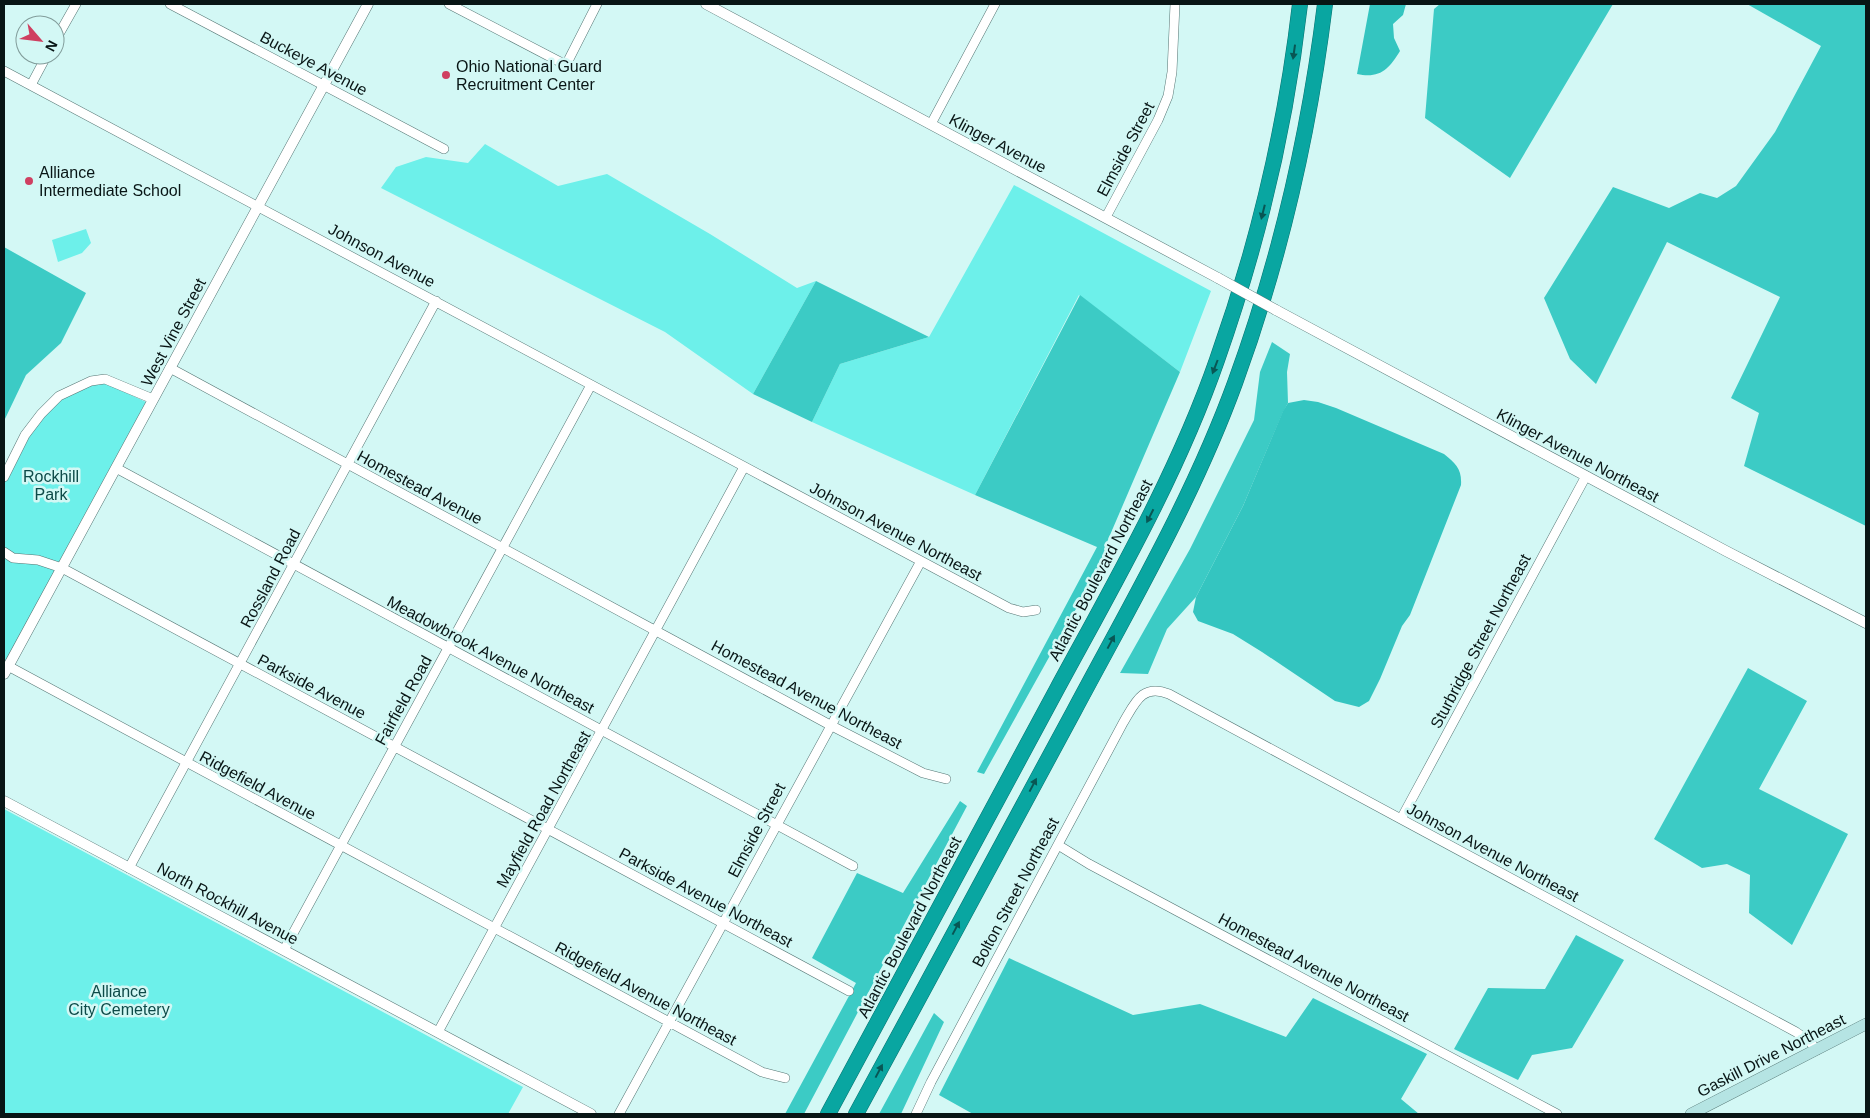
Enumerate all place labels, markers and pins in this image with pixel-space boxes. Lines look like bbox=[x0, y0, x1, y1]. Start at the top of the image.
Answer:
place label: Ohio National Guard Recruitment Center bbox=[456, 58, 602, 93]
marker: Ohio National Guard Recruitment Center bbox=[440, 69, 452, 81]
place label: Alliance Intermediate School bbox=[39, 164, 181, 199]
marker: Alliance Intermediate School bbox=[23, 175, 35, 187]

